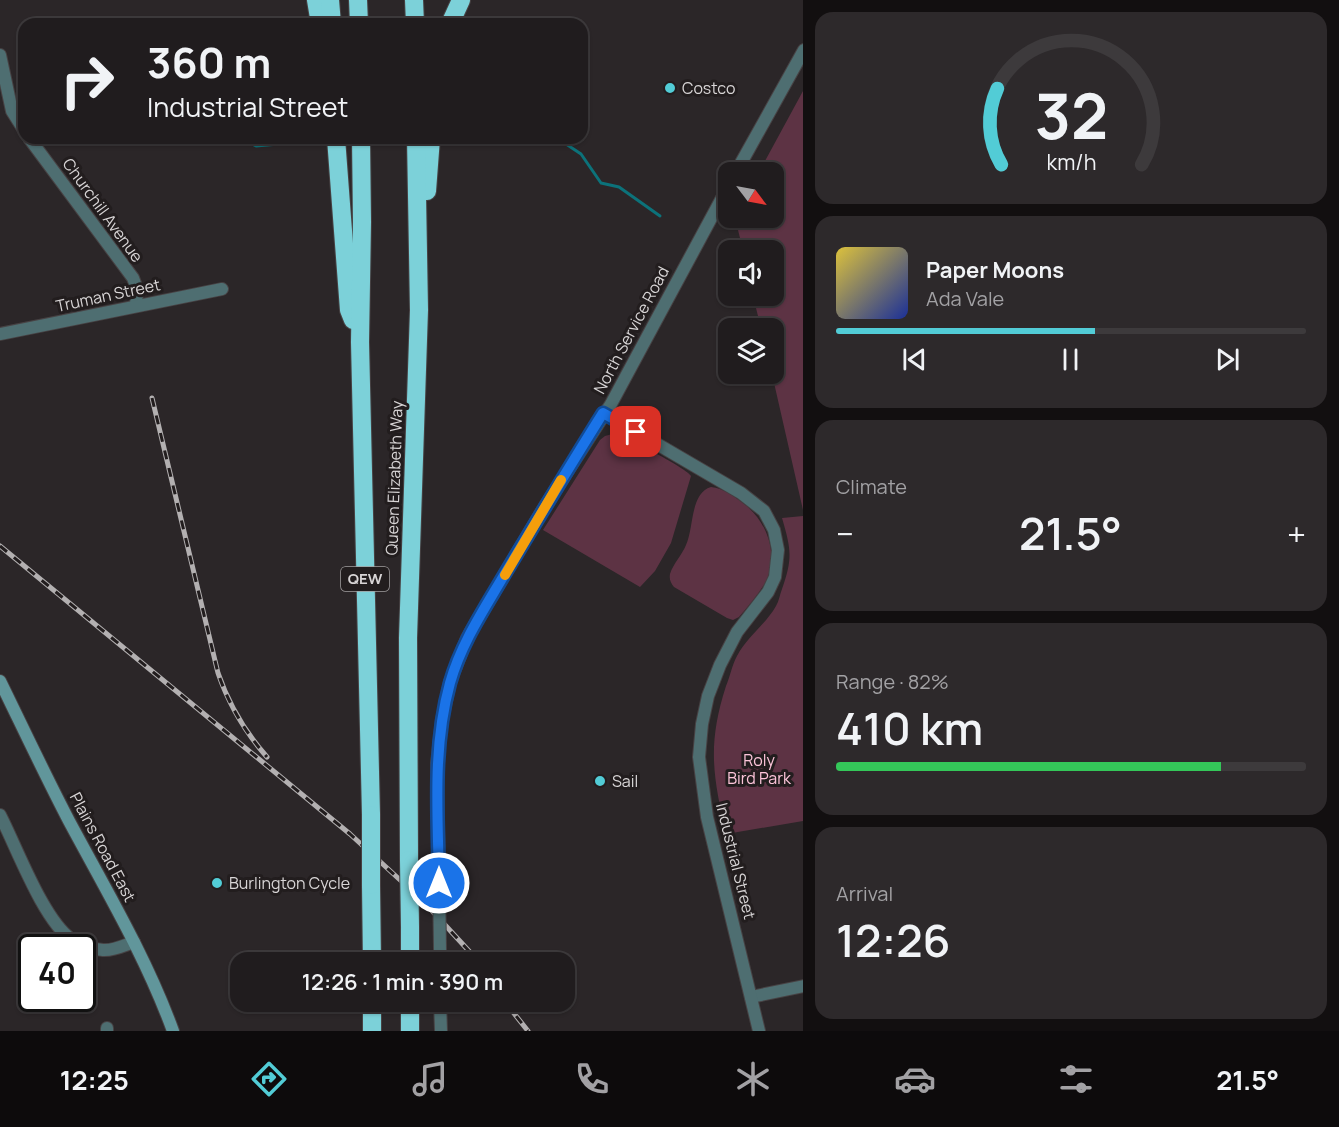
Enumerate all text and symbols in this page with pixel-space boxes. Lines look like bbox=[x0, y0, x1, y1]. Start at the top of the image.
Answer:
text: 360 m bbox=[147, 33, 271, 91]
icon: right bbox=[48, 42, 126, 120]
text: 32 bbox=[1034, 72, 1108, 158]
place label: Costco bbox=[682, 77, 735, 99]
marker: Costco bbox=[663, 81, 677, 95]
text: Industrial Street bbox=[147, 88, 348, 125]
text: km/h bbox=[1046, 147, 1096, 176]
street label: Churchill Avenue bbox=[58, 154, 148, 266]
north arrow bbox=[718, 162, 784, 228]
map controls bbox=[718, 162, 784, 384]
button: sound bbox=[718, 240, 784, 306]
text: Paper Moons bbox=[926, 255, 1064, 285]
street label: North Service Road bbox=[588, 262, 674, 398]
street label: Truman Street bbox=[54, 273, 162, 317]
text: Ada Vale bbox=[926, 285, 1004, 312]
button: layers bbox=[718, 318, 784, 384]
icon: previous bbox=[898, 343, 931, 376]
icon: pause bbox=[1054, 343, 1087, 376]
icon: next bbox=[1211, 343, 1244, 376]
street label: Queen Elizabeth Way bbox=[380, 400, 408, 556]
pin bbox=[610, 406, 661, 457]
icon: arrive bbox=[619, 415, 652, 448]
text: Climate bbox=[836, 473, 907, 500]
text: 21.5° bbox=[1019, 502, 1122, 564]
text: − bbox=[836, 511, 854, 556]
text: + bbox=[1287, 511, 1306, 556]
road number: QEW bbox=[341, 567, 389, 591]
text: Range · 82% bbox=[836, 668, 949, 695]
text: 410 km bbox=[836, 697, 983, 759]
park label: Roly Bird Park bbox=[727, 749, 792, 789]
place label: Sail bbox=[612, 770, 638, 792]
marker: Sail bbox=[593, 774, 607, 788]
street label: Plains Road East bbox=[65, 788, 141, 906]
street label: Industrial Street bbox=[711, 800, 761, 922]
position arrow bbox=[407, 851, 471, 915]
place label: Burlington Cycle bbox=[229, 872, 350, 894]
marker: Burlington Cycle bbox=[210, 876, 224, 890]
text: Arrival bbox=[836, 880, 893, 907]
text: 12:26 bbox=[836, 909, 951, 971]
speed limit sign: 40 bbox=[18, 934, 96, 1012]
text: 12:26 · 1 min · 390 m bbox=[302, 967, 503, 997]
icon: directions bbox=[248, 1058, 290, 1100]
icon: music bbox=[409, 1058, 451, 1100]
icon: phone bbox=[571, 1058, 613, 1100]
icon: climate bbox=[732, 1058, 774, 1100]
icon: car bbox=[894, 1058, 936, 1100]
icon: filters bbox=[1055, 1058, 1097, 1100]
text: 12:25 bbox=[60, 1061, 129, 1098]
text: 21.5° bbox=[1216, 1061, 1279, 1098]

